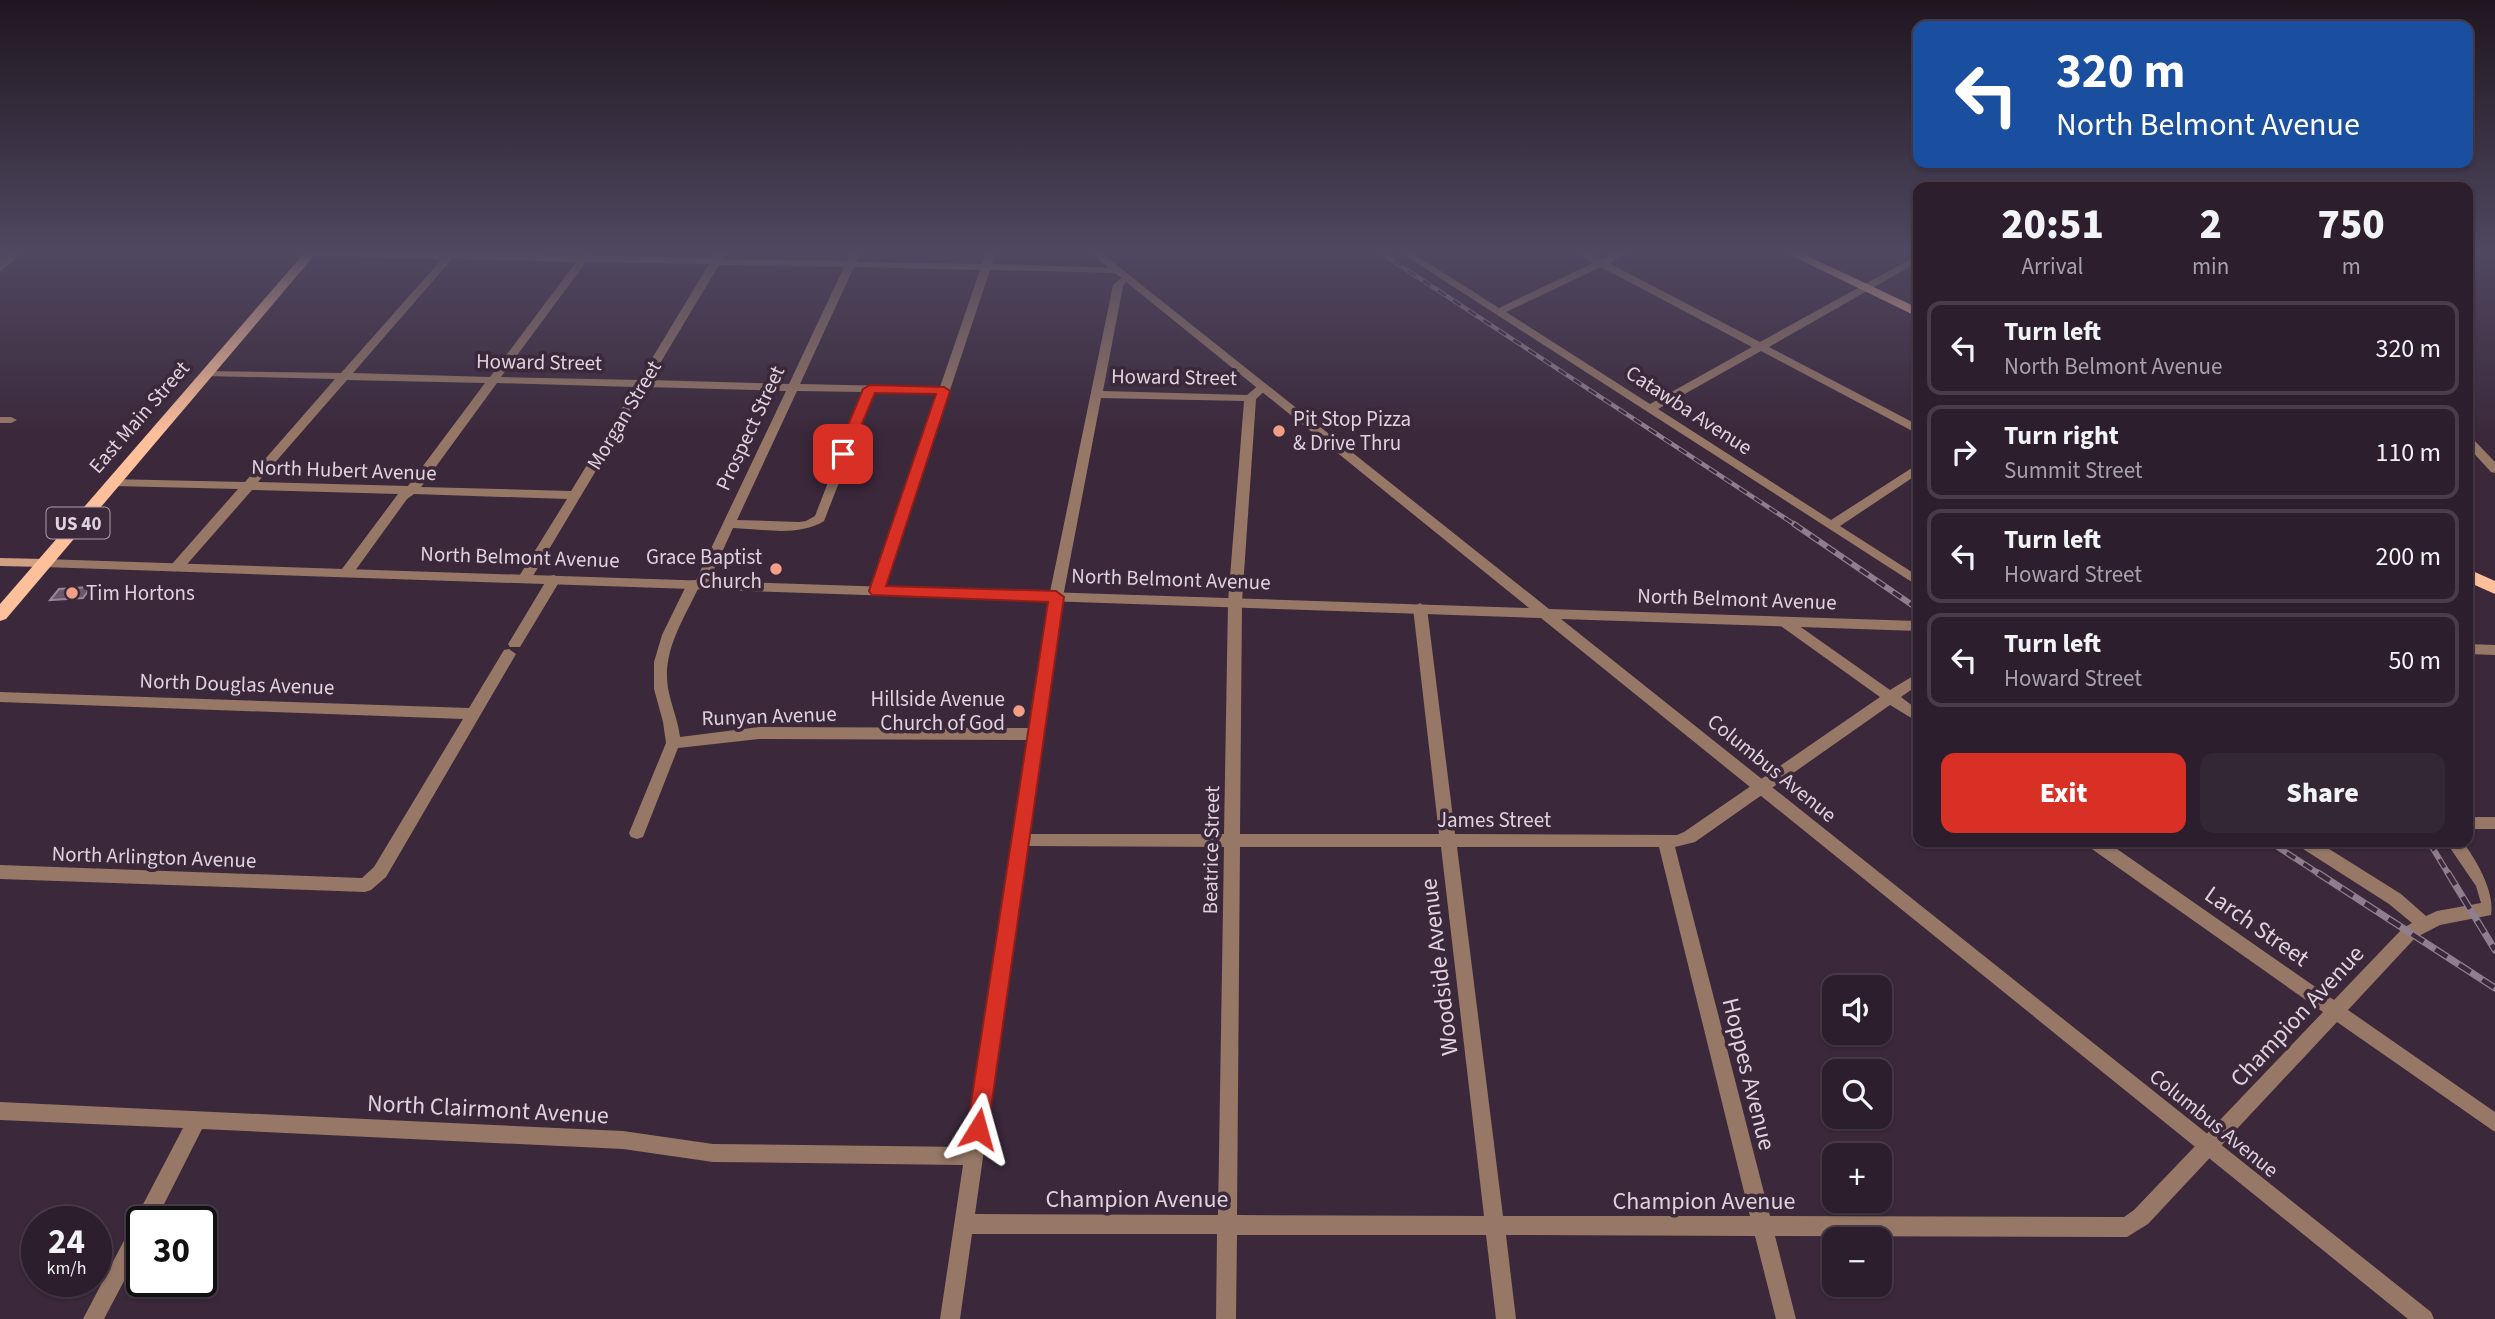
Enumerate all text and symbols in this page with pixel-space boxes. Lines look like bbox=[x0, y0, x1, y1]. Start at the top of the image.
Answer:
text: 320 m bbox=[2056, 37, 2185, 107]
icon: left bbox=[1941, 49, 2032, 140]
text: North Belmont Avenue bbox=[2056, 102, 2360, 148]
text: 20:51 bbox=[2001, 195, 2104, 255]
text: 2 bbox=[2199, 195, 2222, 255]
text: 750 bbox=[2318, 195, 2385, 255]
text: Arrival bbox=[2022, 250, 2083, 283]
text: min bbox=[2192, 250, 2229, 283]
text: m bbox=[2342, 250, 2361, 283]
text: Turn left bbox=[2004, 313, 2101, 350]
icon: left bbox=[1945, 329, 1983, 367]
text: 320 m bbox=[2375, 330, 2441, 367]
street label: Howard Street bbox=[476, 346, 602, 378]
text: North Belmont Avenue bbox=[2004, 350, 2222, 383]
street label: East Main Street bbox=[82, 354, 196, 480]
street label: Morgan Street bbox=[580, 355, 668, 475]
street label: Catawba Avenue bbox=[1620, 358, 1758, 462]
street label: Prospect Street bbox=[708, 361, 792, 495]
street label: Howard Street bbox=[1111, 361, 1237, 393]
place label: Pit Stop Pizza & Drive Thru bbox=[1293, 404, 1411, 458]
text: Turn right bbox=[2004, 417, 2119, 454]
marker: Pit Stop Pizza & Drive Thru bbox=[1271, 423, 1287, 439]
pin bbox=[813, 424, 873, 484]
icon: right bbox=[1945, 433, 1983, 471]
text: 110 m bbox=[2375, 434, 2441, 471]
icon: arrive bbox=[824, 435, 862, 473]
street label: North Hubert Avenue bbox=[251, 452, 437, 488]
text: Summit Street bbox=[2004, 454, 2143, 487]
road number: US 40 bbox=[46, 508, 110, 538]
text: Turn left bbox=[2004, 521, 2101, 558]
icon: left bbox=[1945, 537, 1983, 575]
text: 200 m bbox=[2375, 538, 2441, 575]
street label: North Belmont Avenue bbox=[420, 539, 620, 575]
place label: Grace Baptist Church bbox=[646, 542, 762, 596]
text: Howard Street bbox=[2004, 558, 2142, 591]
marker: Grace Baptist Church bbox=[768, 561, 784, 577]
street label: North Belmont Avenue bbox=[1071, 561, 1271, 597]
place label: Tim Hortons bbox=[86, 578, 195, 608]
street label: North Belmont Avenue bbox=[1637, 581, 1837, 617]
marker: Tim Hortons bbox=[64, 585, 80, 601]
text: Turn left bbox=[2004, 625, 2101, 662]
icon: left bbox=[1945, 641, 1983, 679]
text: 50 m bbox=[2388, 642, 2441, 679]
text: Howard Street bbox=[2004, 662, 2142, 695]
street label: North Douglas Avenue bbox=[139, 666, 335, 702]
place label: Hillside Avenue Church of God bbox=[870, 684, 1005, 738]
street label: Runyan Avenue bbox=[701, 699, 837, 733]
marker: Hillside Avenue Church of God bbox=[1011, 703, 1027, 719]
street label: Columbus Avenue bbox=[1701, 707, 1843, 829]
button: Exit bbox=[1941, 753, 2186, 833]
button: Share bbox=[2200, 753, 2445, 833]
street label: Beatrice Street bbox=[1195, 785, 1227, 915]
street label: James Street bbox=[1437, 805, 1551, 835]
street label: North Arlington Avenue bbox=[51, 838, 257, 876]
street label: Woodside Avenue bbox=[1411, 876, 1468, 1057]
street label: Larch Street bbox=[2197, 877, 2316, 975]
street label: Champion Avenue bbox=[2222, 938, 2373, 1095]
map controls bbox=[1822, 975, 1892, 1297]
button: sound bbox=[1822, 975, 1892, 1045]
street label: Hoppes Avenue bbox=[1713, 994, 1784, 1154]
button: search bbox=[1822, 1059, 1892, 1129]
street label: Columbus Avenue bbox=[2143, 1062, 2285, 1184]
street label: North Clairmont Avenue bbox=[366, 1086, 610, 1133]
position arrow bbox=[941, 1092, 1015, 1166]
button: + bbox=[1822, 1143, 1892, 1213]
street label: Champion Avenue bbox=[1046, 1182, 1228, 1217]
street label: Champion Avenue bbox=[1613, 1184, 1795, 1219]
speed limit sign: 30 bbox=[126, 1206, 217, 1297]
text: 24 bbox=[48, 1217, 85, 1267]
button: − bbox=[1822, 1227, 1892, 1297]
text: km/h bbox=[47, 1256, 86, 1281]

